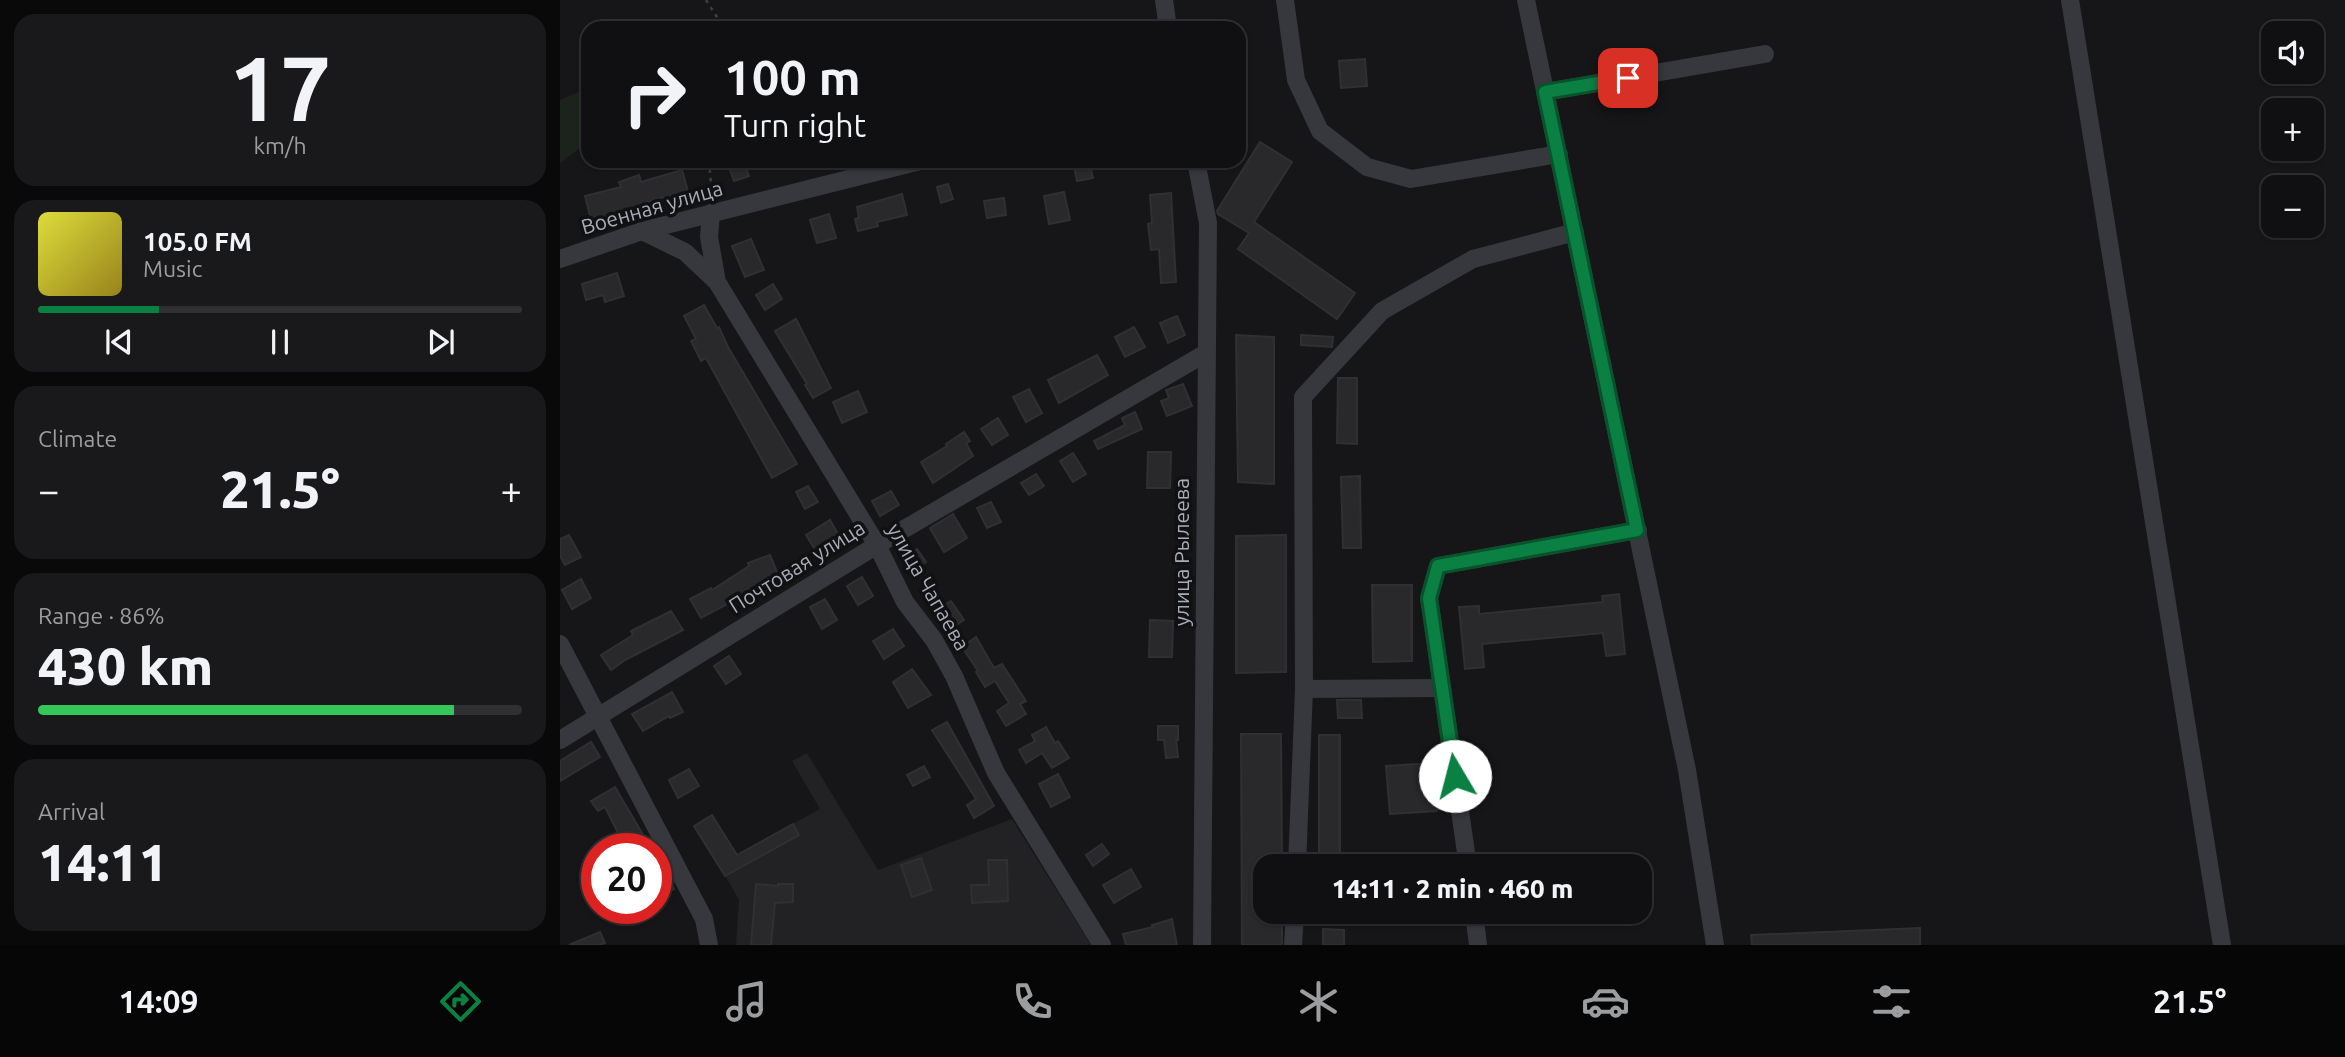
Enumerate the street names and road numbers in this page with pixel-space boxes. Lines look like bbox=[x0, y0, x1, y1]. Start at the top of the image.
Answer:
street label: Военная улица bbox=[578, 175, 725, 239]
street label: улица Рылеева bbox=[1169, 478, 1193, 626]
street label: Почтовая улица bbox=[724, 515, 869, 617]
street label: улица Чапаева bbox=[883, 519, 975, 654]

